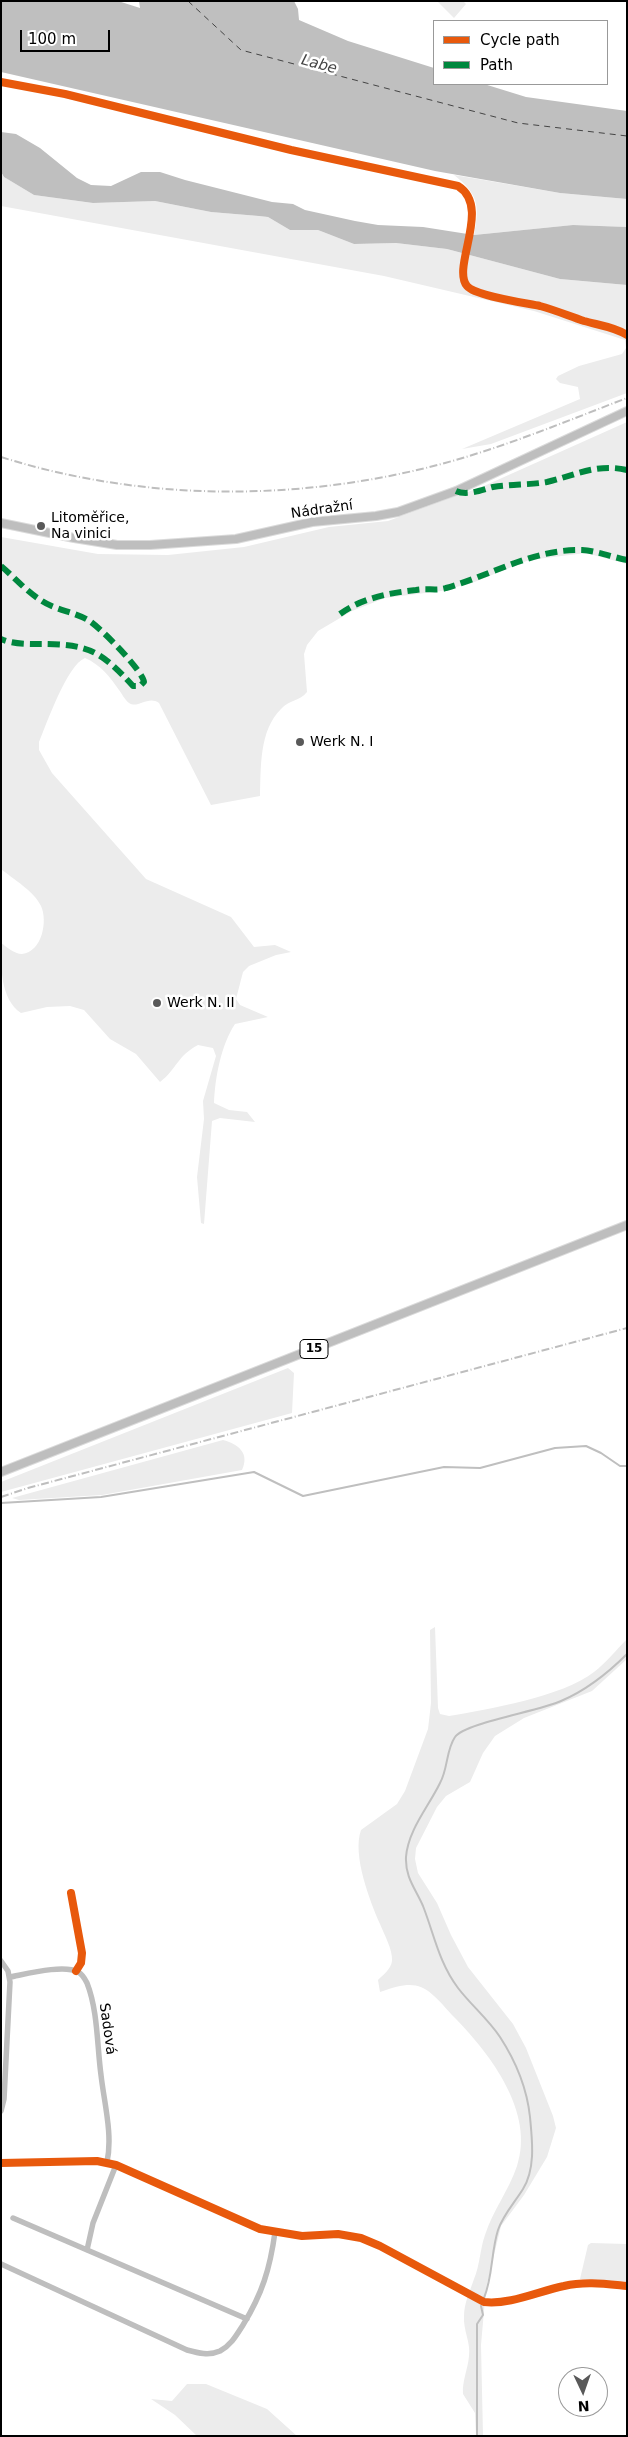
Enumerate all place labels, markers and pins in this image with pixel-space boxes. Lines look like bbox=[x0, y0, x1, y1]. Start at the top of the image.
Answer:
place label: Litoměřice, Na vinici bbox=[51, 510, 129, 542]
marker: Litoměřice, Na vinici bbox=[35, 520, 47, 532]
place label: Werk N. I bbox=[310, 734, 373, 750]
marker: Werk N. I bbox=[294, 736, 306, 748]
place label: Werk N. II bbox=[167, 995, 235, 1011]
marker: Werk N. II bbox=[151, 997, 163, 1009]

